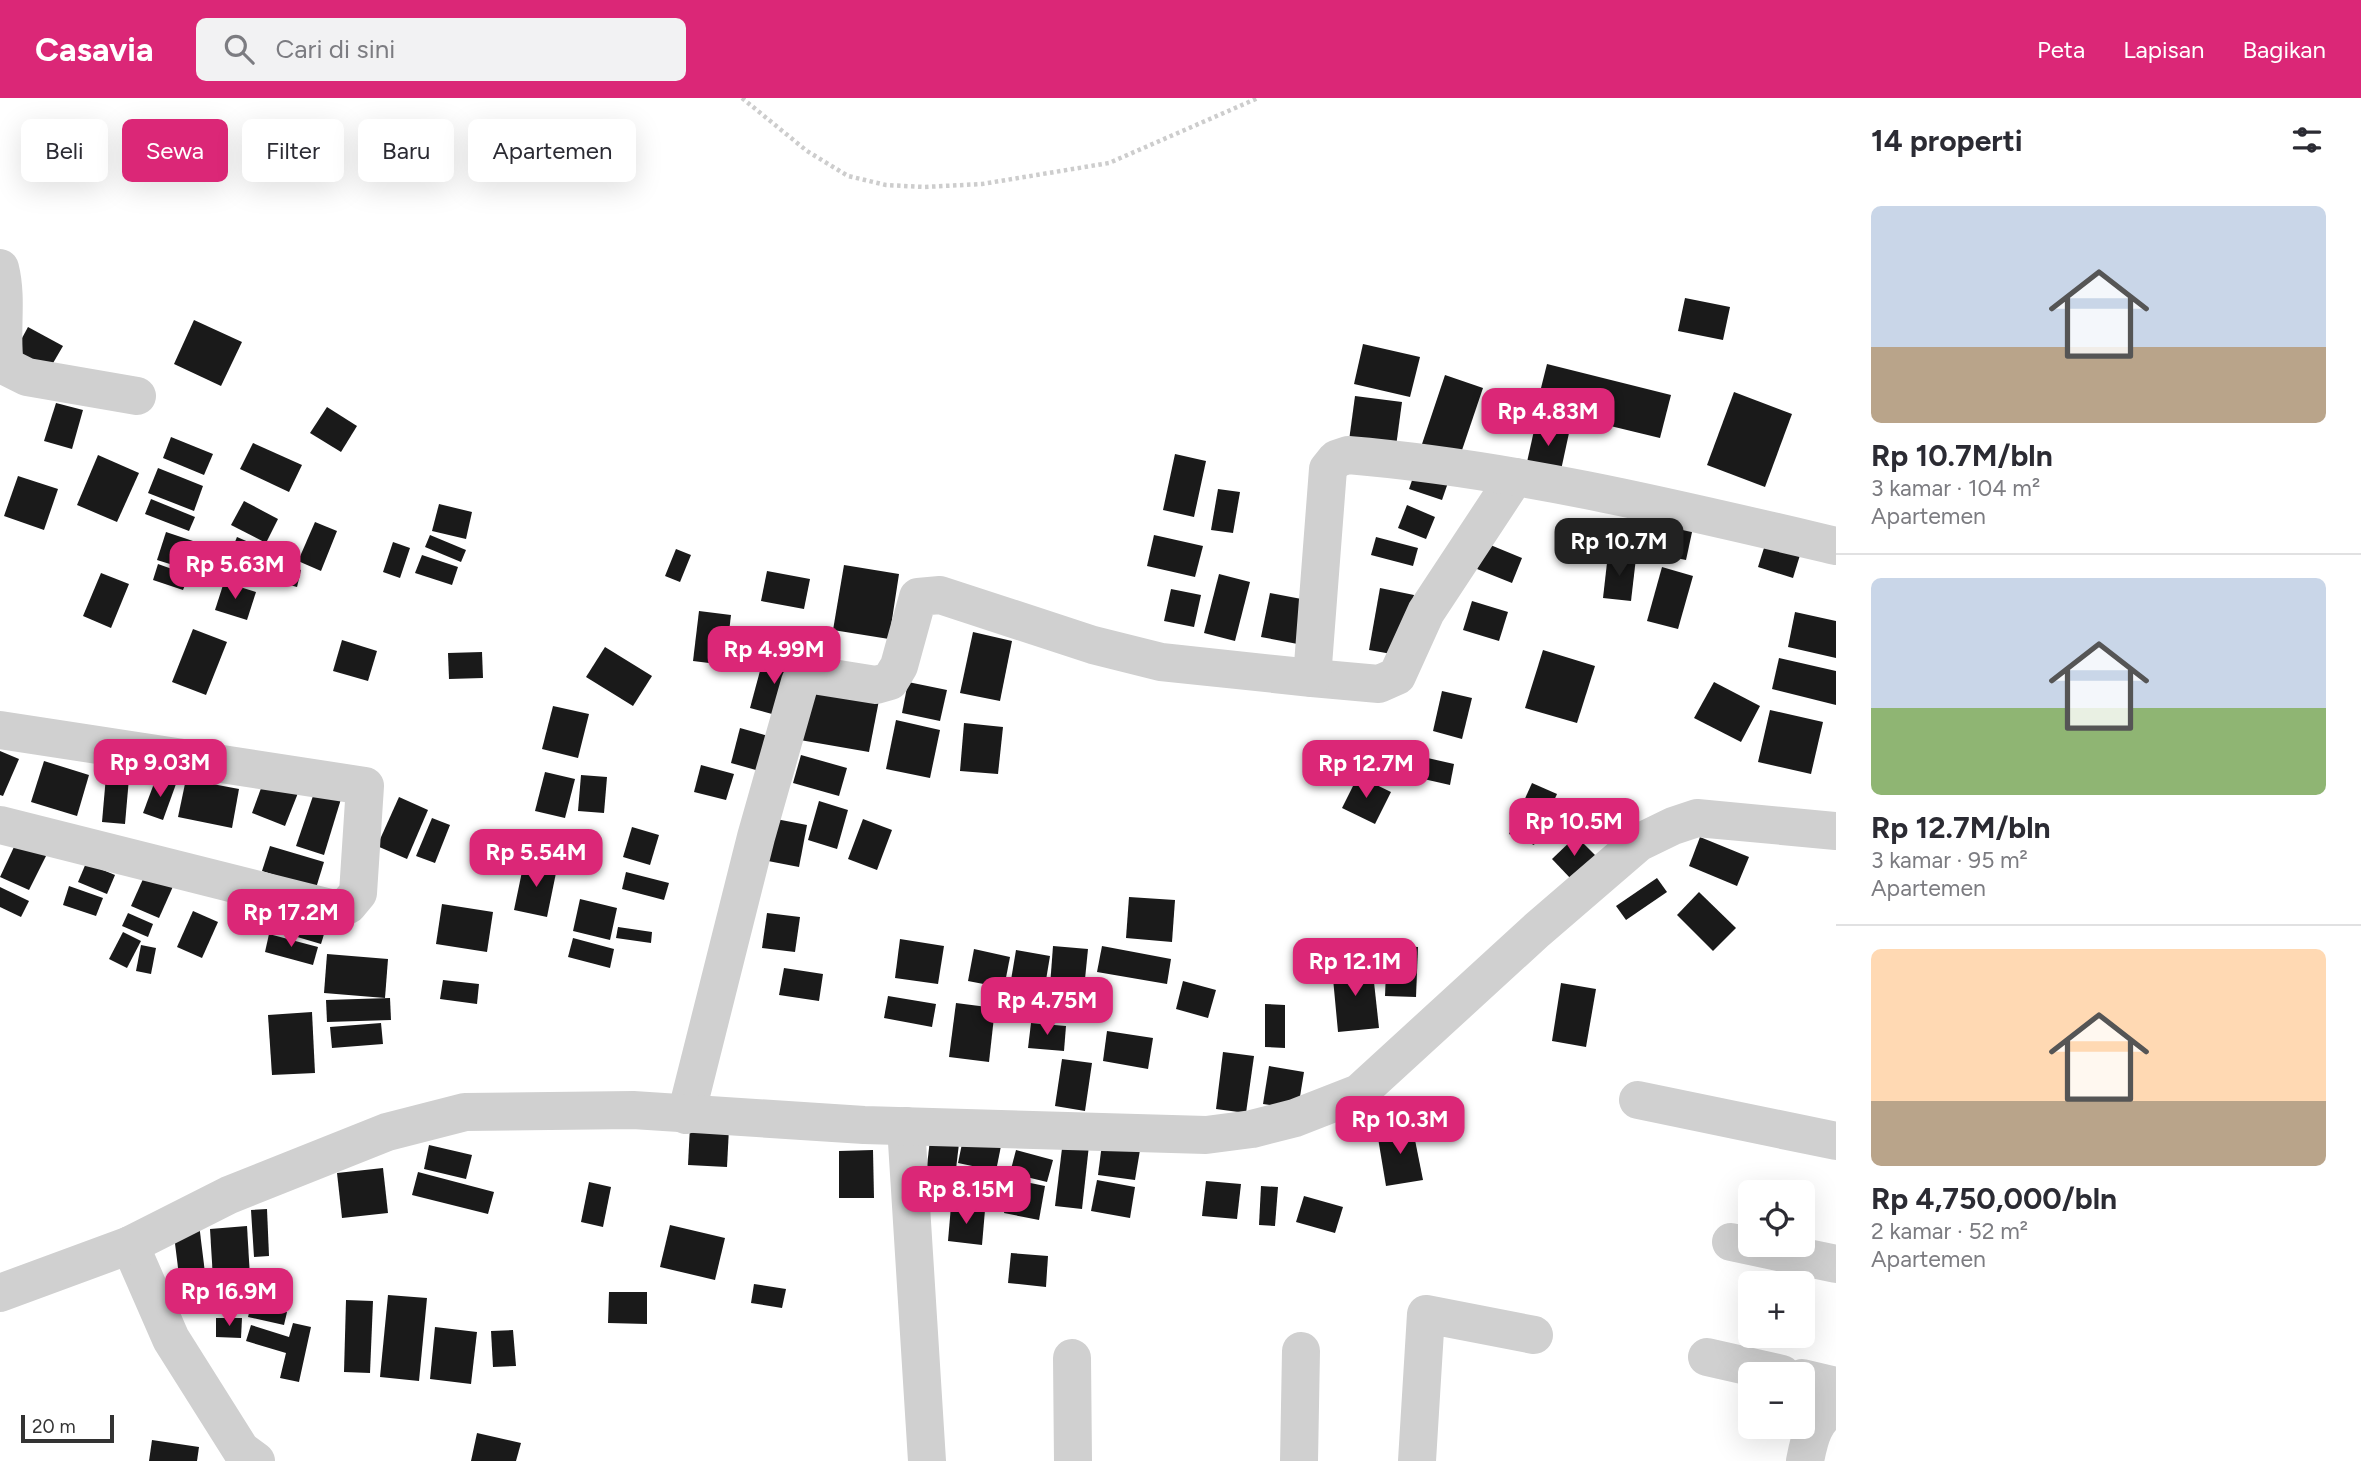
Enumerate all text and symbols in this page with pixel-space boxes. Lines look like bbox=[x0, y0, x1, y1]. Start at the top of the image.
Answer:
search box bbox=[196, 18, 686, 81]
text: Casavia bbox=[35, 30, 154, 69]
icon: search bbox=[220, 30, 258, 68]
text: Cari di sini bbox=[276, 33, 395, 65]
text: Peta bbox=[2037, 35, 2085, 64]
text: Lapisan bbox=[2123, 35, 2204, 64]
text: Bagikan bbox=[2242, 35, 2326, 64]
chip: Beli bbox=[21, 119, 108, 182]
chip: Sewa bbox=[122, 119, 228, 182]
chip: Filter bbox=[242, 119, 344, 182]
chip: Baru bbox=[358, 119, 454, 182]
chip: Apartemen bbox=[468, 119, 636, 182]
icon: filters bbox=[2288, 121, 2326, 159]
text: 14 properti bbox=[1871, 122, 2023, 159]
icon: home bbox=[2036, 251, 2162, 377]
pin: Rp 4.83M bbox=[1476, 388, 1620, 448]
text: Rp 4.83M bbox=[1498, 397, 1598, 425]
text: Rp 10.7M/bln bbox=[1871, 437, 2053, 474]
text: 3 kamar · 104 m² bbox=[1871, 474, 2040, 502]
text: Apartemen bbox=[1871, 502, 1986, 530]
pin: Rp 10.7M bbox=[1547, 518, 1691, 578]
text: Rp 10.7M bbox=[1571, 527, 1667, 555]
pin: Rp 5.63M bbox=[163, 542, 307, 601]
text: Rp 5.63M bbox=[185, 550, 285, 578]
icon: home bbox=[2036, 623, 2162, 749]
pin: Rp 4.99M bbox=[702, 626, 846, 686]
text: Rp 4.99M bbox=[724, 635, 824, 663]
pin: Rp 9.03M bbox=[88, 740, 232, 799]
pin: Rp 12.7M bbox=[1294, 740, 1438, 800]
text: Rp 9.03M bbox=[110, 748, 210, 776]
text: Rp 12.7M bbox=[1318, 749, 1414, 777]
pin: Rp 10.5M bbox=[1502, 798, 1646, 858]
text: Rp 10.5M bbox=[1525, 807, 1623, 835]
text: Rp 12.7M/bln bbox=[1871, 809, 2051, 846]
pin: Rp 5.54M bbox=[464, 830, 608, 889]
text: Rp 5.54M bbox=[486, 838, 586, 866]
text: 3 kamar · 95 m² bbox=[1871, 846, 2028, 874]
text: Apartemen bbox=[1871, 874, 1986, 902]
pin: Rp 17.2M bbox=[219, 890, 363, 949]
text: Rp 17.2M bbox=[243, 898, 339, 926]
pin: Rp 12.1M bbox=[1283, 939, 1427, 998]
text: Rp 12.1M bbox=[1309, 947, 1401, 975]
pin: Rp 4.75M bbox=[975, 978, 1119, 1037]
text: Rp 4.75M bbox=[997, 986, 1097, 1014]
icon: home bbox=[2036, 994, 2162, 1120]
pin: Rp 10.3M bbox=[1328, 1096, 1472, 1156]
text: Rp 10.3M bbox=[1352, 1105, 1448, 1133]
pin: Rp 8.15M bbox=[894, 1166, 1038, 1226]
text: Rp 8.15M bbox=[918, 1175, 1014, 1203]
map controls bbox=[1738, 1180, 1815, 1439]
button: locate bbox=[1738, 1180, 1815, 1257]
text: Rp 4,750,000/bln bbox=[1871, 1180, 2117, 1217]
text: 2 kamar · 52 m² bbox=[1871, 1217, 2028, 1245]
text: Apartemen bbox=[1871, 1245, 1986, 1273]
pin: Rp 16.9M bbox=[157, 1268, 301, 1328]
button: + bbox=[1738, 1271, 1815, 1348]
text: Rp 16.9M bbox=[181, 1277, 277, 1305]
button: − bbox=[1738, 1362, 1815, 1439]
scale bar bbox=[21, 1412, 114, 1444]
text: 20 m bbox=[32, 1415, 76, 1438]

